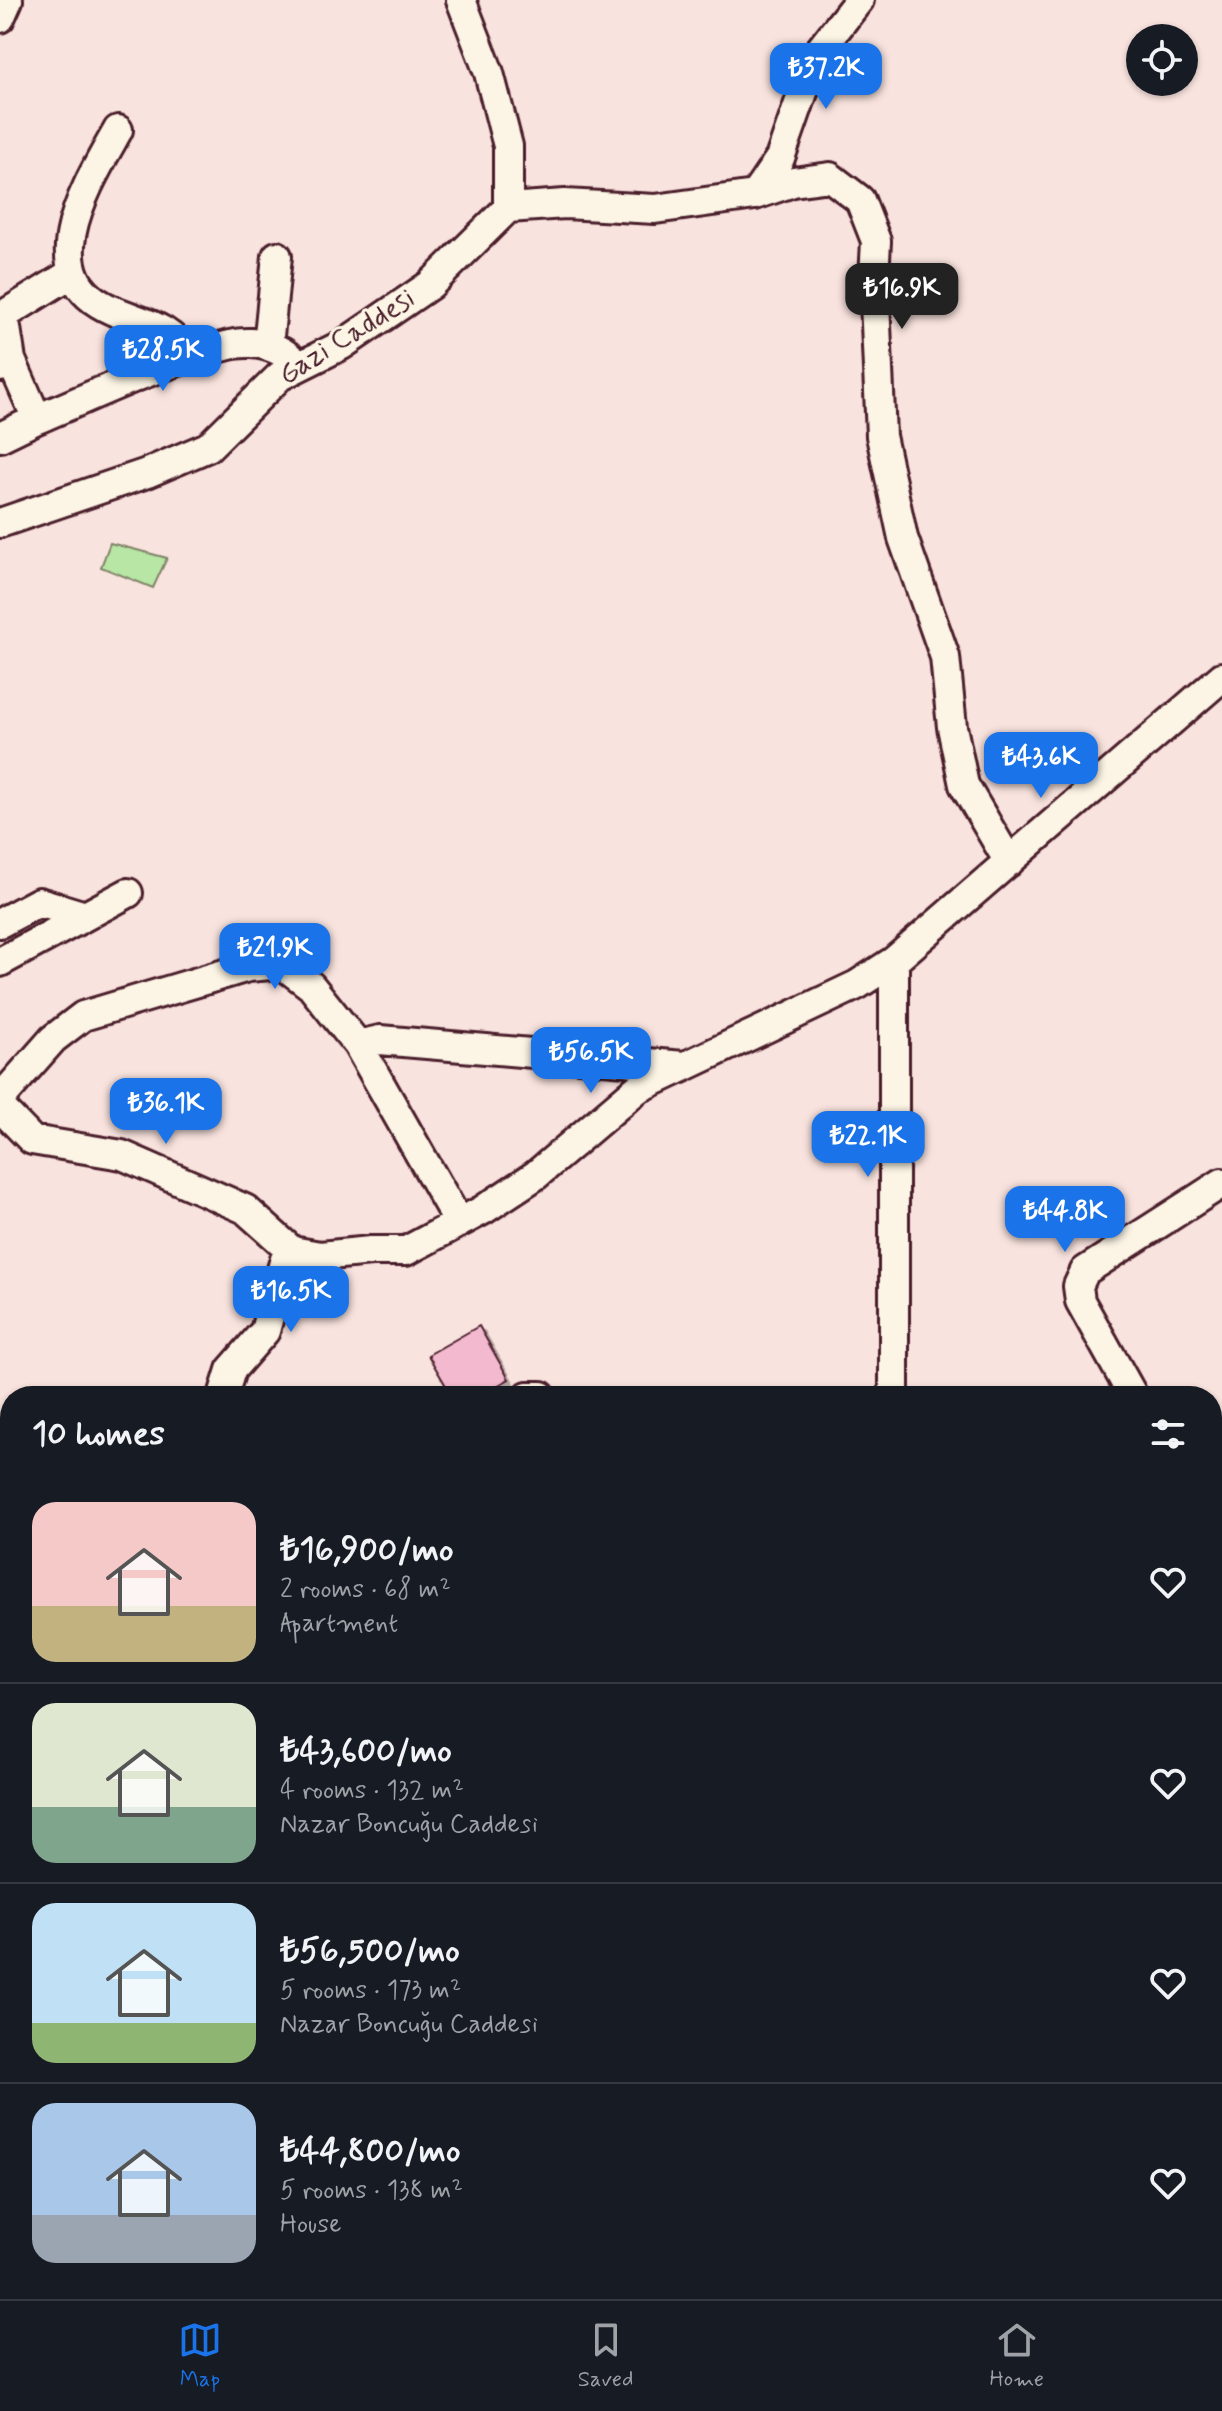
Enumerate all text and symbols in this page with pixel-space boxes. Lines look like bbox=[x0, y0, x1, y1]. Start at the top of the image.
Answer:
map controls bbox=[1126, 24, 1198, 96]
button: locate bbox=[1126, 24, 1198, 96]
pin: ₺37.2K bbox=[761, 43, 891, 111]
text: ₺37.2K bbox=[788, 52, 864, 86]
pin: ₺16.9K bbox=[837, 263, 967, 331]
text: ₺16.9K bbox=[863, 272, 941, 306]
street label: Gazi Caddesi bbox=[272, 281, 422, 393]
pin: ₺28.5K bbox=[98, 325, 228, 393]
text: ₺28.5K bbox=[122, 334, 204, 368]
pin: ₺43.6K bbox=[976, 732, 1106, 800]
text: ₺43.6K bbox=[1002, 741, 1080, 775]
pin: ₺21.9K bbox=[210, 923, 340, 991]
text: ₺21.9K bbox=[237, 932, 313, 966]
pin: ₺56.5K bbox=[526, 1027, 656, 1095]
text: ₺56.5K bbox=[549, 1036, 633, 1070]
pin: ₺36.1K bbox=[101, 1078, 231, 1146]
text: ₺36.1K bbox=[128, 1087, 204, 1121]
pin: ₺22.1K bbox=[803, 1111, 933, 1179]
text: ₺22.1K bbox=[830, 1120, 906, 1154]
pin: ₺44.8K bbox=[1000, 1186, 1130, 1254]
text: ₺44.8K bbox=[1023, 1195, 1107, 1229]
pin: ₺16.5K bbox=[226, 1266, 356, 1334]
text: ₺16.5K bbox=[251, 1275, 331, 1309]
text: 10 homes bbox=[32, 1412, 165, 1457]
icon: filters bbox=[1146, 1412, 1190, 1456]
text: ₺16,900/mo bbox=[280, 1528, 454, 1573]
icon: home bbox=[96, 1534, 192, 1630]
icon: heart bbox=[1146, 1560, 1190, 1604]
text: 2 rooms · 68 m² bbox=[280, 1573, 451, 1607]
text: Apartment bbox=[280, 1607, 398, 1641]
text: ₺43,600/mo bbox=[280, 1729, 452, 1774]
icon: home bbox=[96, 1735, 192, 1831]
icon: heart bbox=[1146, 1761, 1190, 1805]
text: 4 rooms · 132 m² bbox=[280, 1774, 464, 1808]
text: Nazar Boncuğu Caddesi bbox=[280, 1808, 538, 1842]
text: ₺56,500/mo bbox=[280, 1929, 460, 1974]
icon: home bbox=[96, 1935, 192, 2031]
icon: heart bbox=[1146, 1961, 1190, 2005]
text: 5 rooms · 173 m² bbox=[280, 1974, 461, 2008]
text: Nazar Boncuğu Caddesi bbox=[280, 2008, 538, 2042]
text: ₺44,800/mo bbox=[280, 2129, 460, 2174]
icon: home bbox=[96, 2135, 192, 2231]
icon: heart bbox=[1146, 2161, 1190, 2205]
text: 5 rooms · 138 m² bbox=[280, 2174, 463, 2208]
text: House bbox=[280, 2208, 341, 2242]
tab: Map bbox=[178, 2318, 222, 2394]
tab: Saved bbox=[578, 2318, 633, 2394]
tab: Home bbox=[989, 2318, 1044, 2394]

